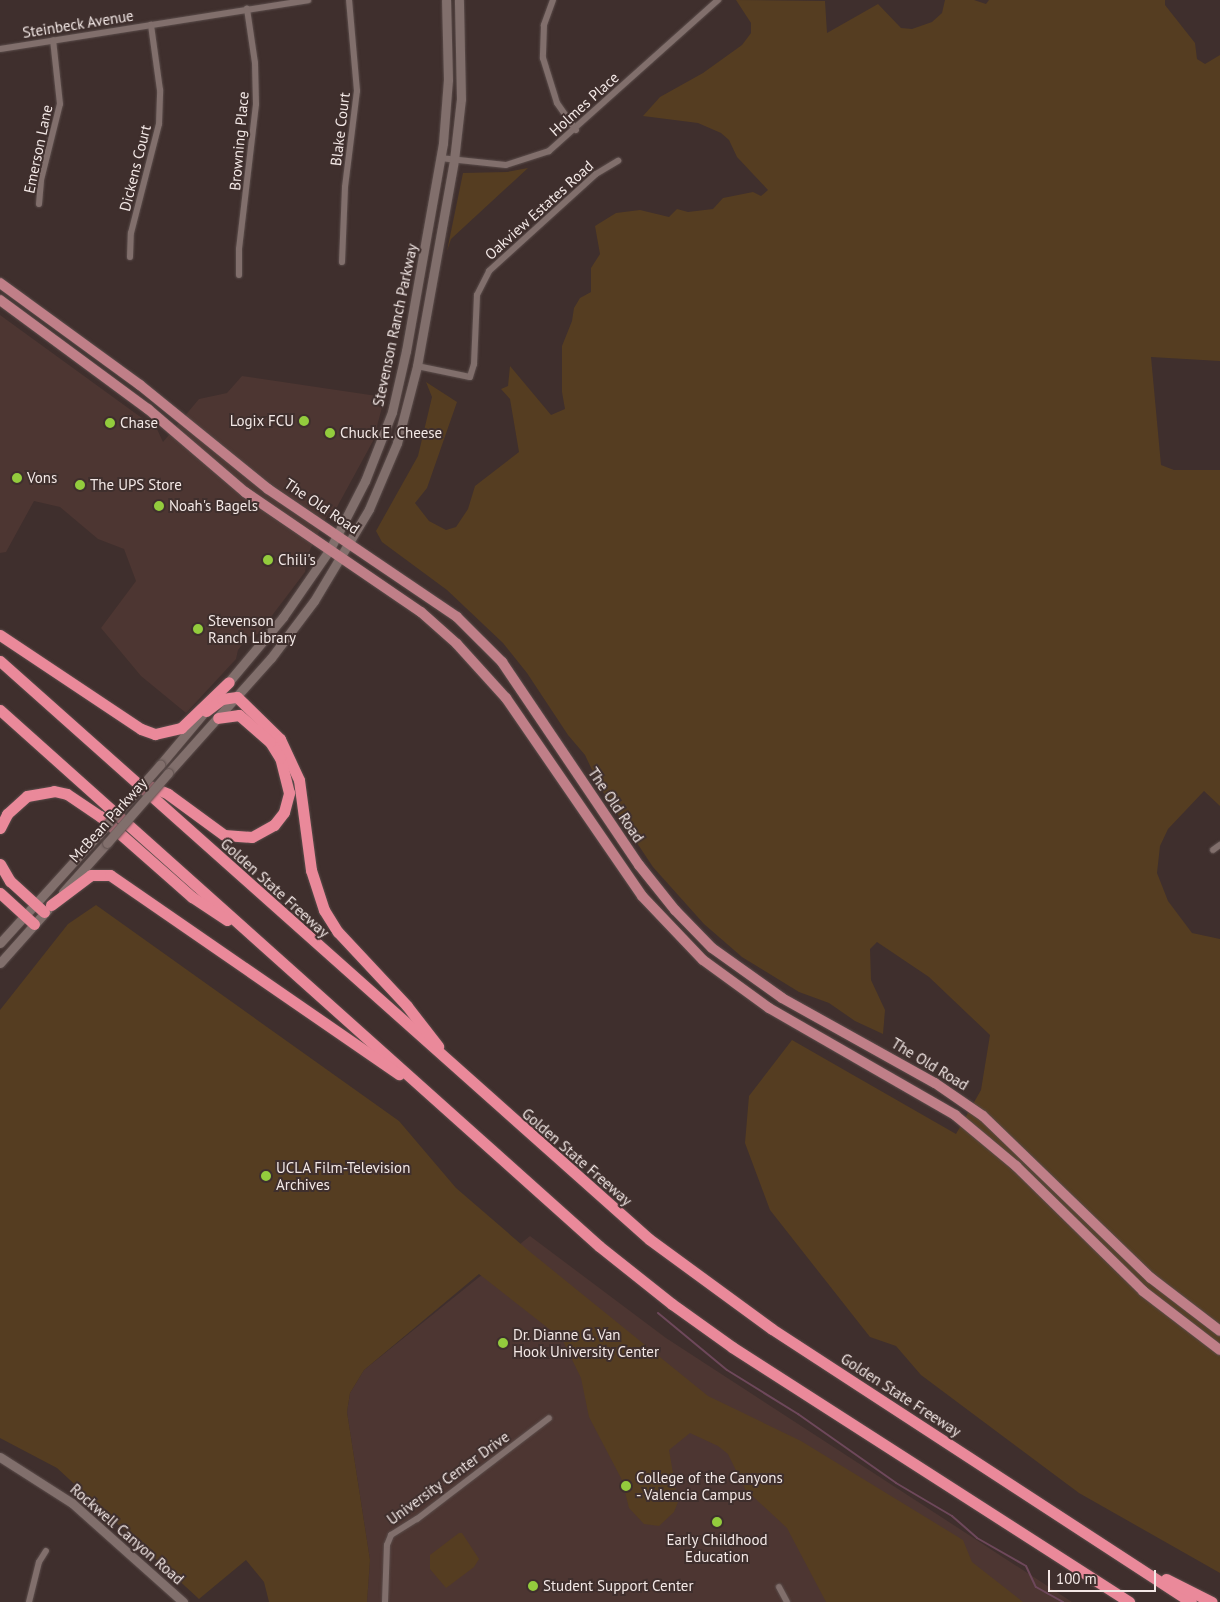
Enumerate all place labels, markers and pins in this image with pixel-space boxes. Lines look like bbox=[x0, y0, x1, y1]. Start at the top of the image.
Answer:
place label: Logix FCU bbox=[229, 412, 294, 430]
place label: Chase bbox=[120, 414, 158, 432]
marker: Logix FCU bbox=[298, 415, 310, 427]
marker: Chase bbox=[104, 417, 116, 429]
place label: Chuck E. Cheese bbox=[340, 424, 444, 442]
marker: Chuck E. Cheese bbox=[324, 427, 336, 439]
place label: Vons bbox=[27, 469, 57, 487]
marker: Vons bbox=[11, 472, 23, 484]
place label: The UPS Store bbox=[90, 476, 182, 494]
marker: The UPS Store bbox=[74, 479, 86, 491]
place label: Noah's Bagels bbox=[169, 497, 258, 515]
marker: Noah's Bagels bbox=[153, 500, 165, 512]
place label: Chili's bbox=[278, 551, 316, 569]
marker: Chili's bbox=[262, 554, 274, 566]
place label: Stevenson Ranch Library bbox=[208, 611, 296, 646]
marker: Stevenson Ranch Library bbox=[192, 623, 204, 635]
place label: UCLA Film-Television Archives bbox=[276, 1158, 411, 1193]
marker: UCLA Film-Television Archives bbox=[260, 1170, 272, 1182]
place label: Dr. Dianne G. Van Hook University Center bbox=[513, 1325, 660, 1360]
marker: Dr. Dianne G. Van Hook University Center bbox=[497, 1337, 509, 1349]
place label: College of the Canyons - Valencia Campus bbox=[636, 1468, 783, 1503]
marker: College of the Canyons - Valencia Campus bbox=[620, 1480, 632, 1492]
marker: Early Childhood Education bbox=[711, 1516, 723, 1528]
place label: Early Childhood Education bbox=[666, 1530, 768, 1565]
place label: Student Support Center bbox=[543, 1577, 694, 1595]
marker: Student Support Center bbox=[527, 1580, 539, 1592]

